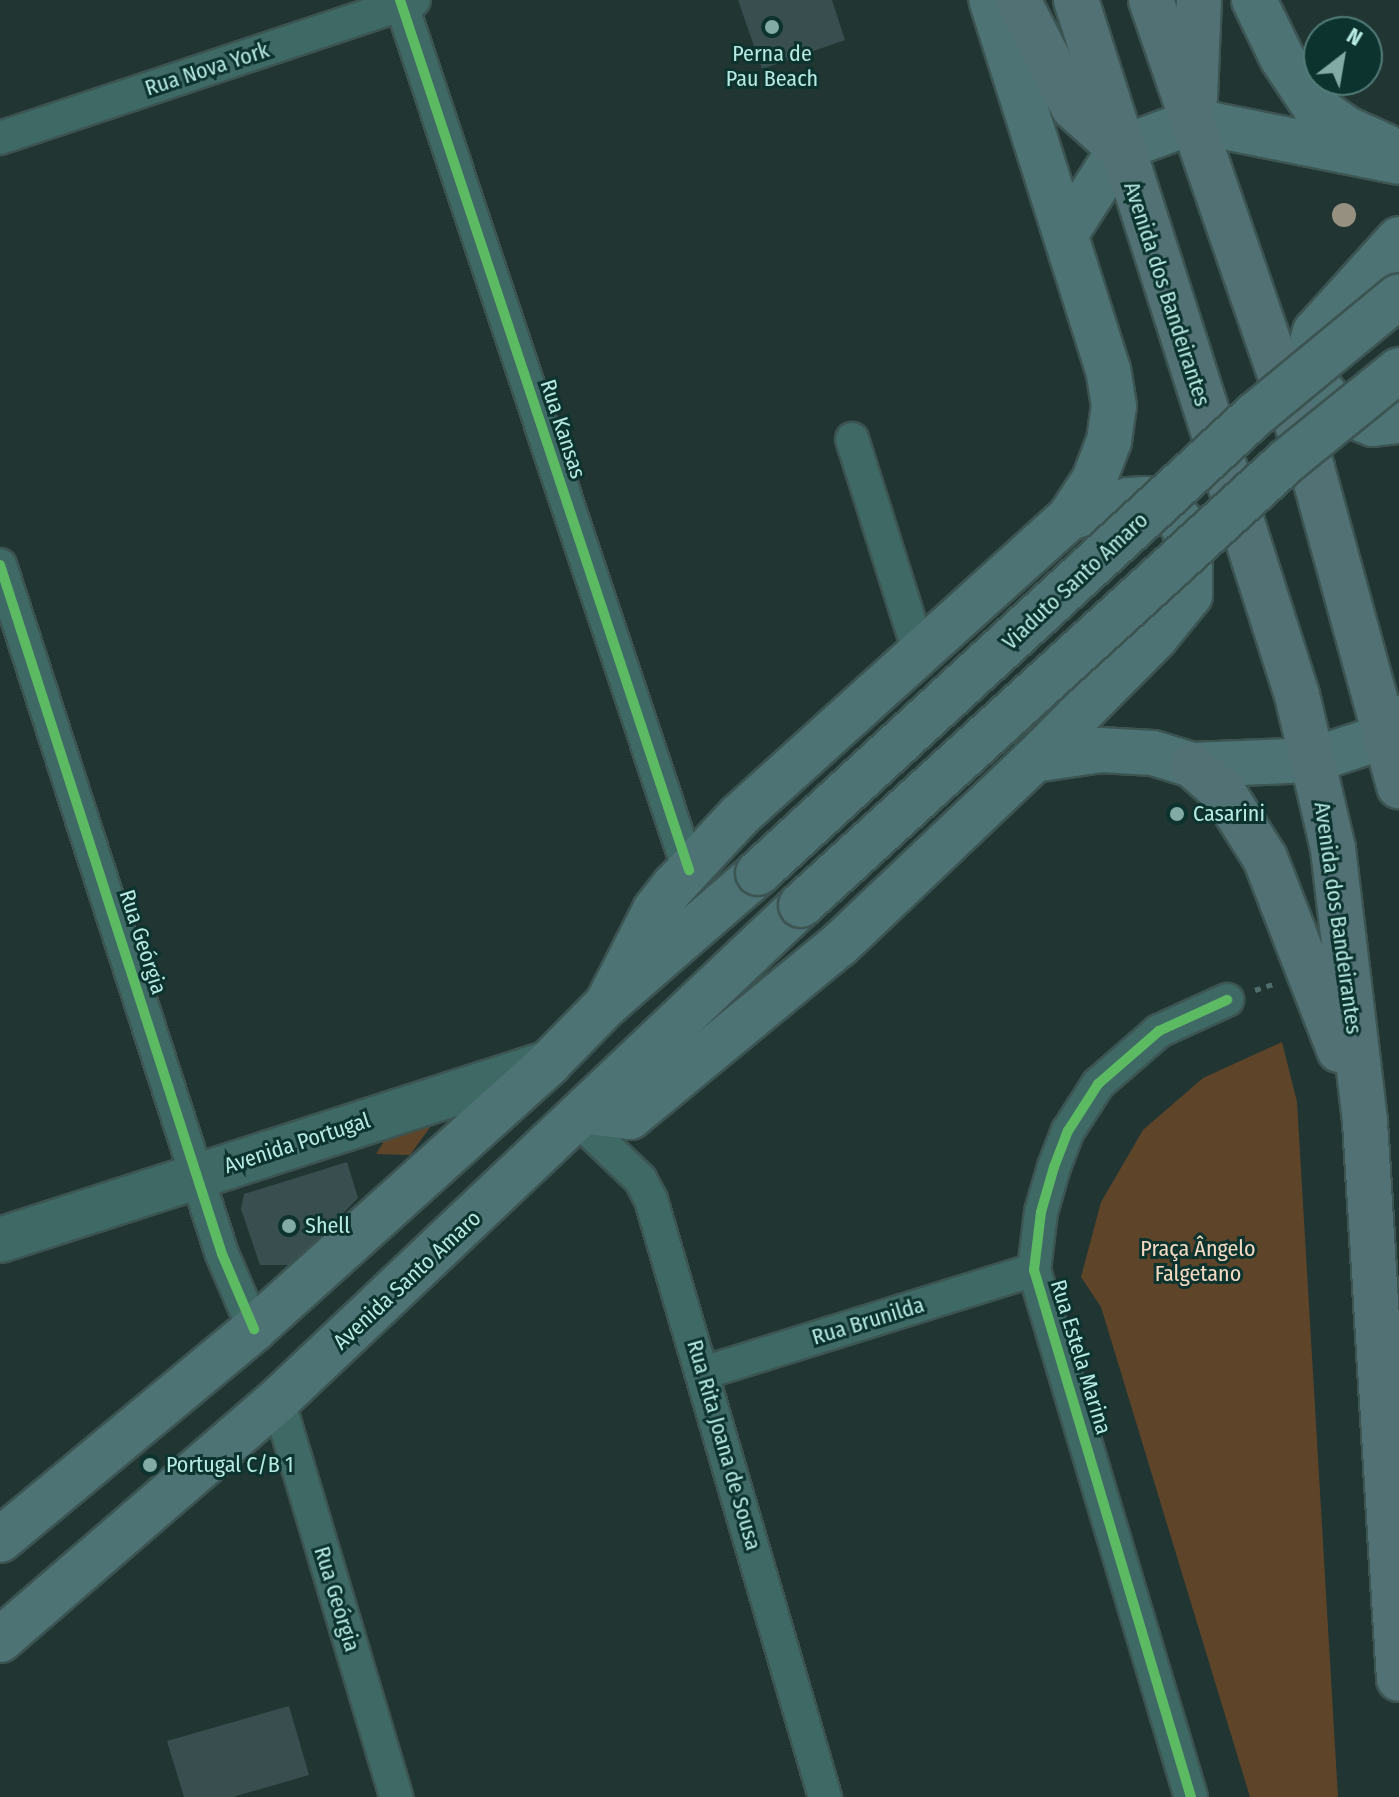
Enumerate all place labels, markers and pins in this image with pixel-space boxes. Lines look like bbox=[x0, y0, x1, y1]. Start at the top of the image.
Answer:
marker: Perna de Pau Beach bbox=[763, 18, 781, 36]
place label: Perna de Pau Beach bbox=[726, 40, 818, 92]
place label: Casarini bbox=[1193, 801, 1265, 827]
marker: Casarini bbox=[1168, 805, 1186, 823]
place label: Shell bbox=[305, 1213, 350, 1239]
marker: Shell bbox=[280, 1217, 298, 1235]
place label: Portugal C/B 1 bbox=[166, 1452, 294, 1478]
marker: Portugal C/B 1 bbox=[141, 1456, 159, 1474]

